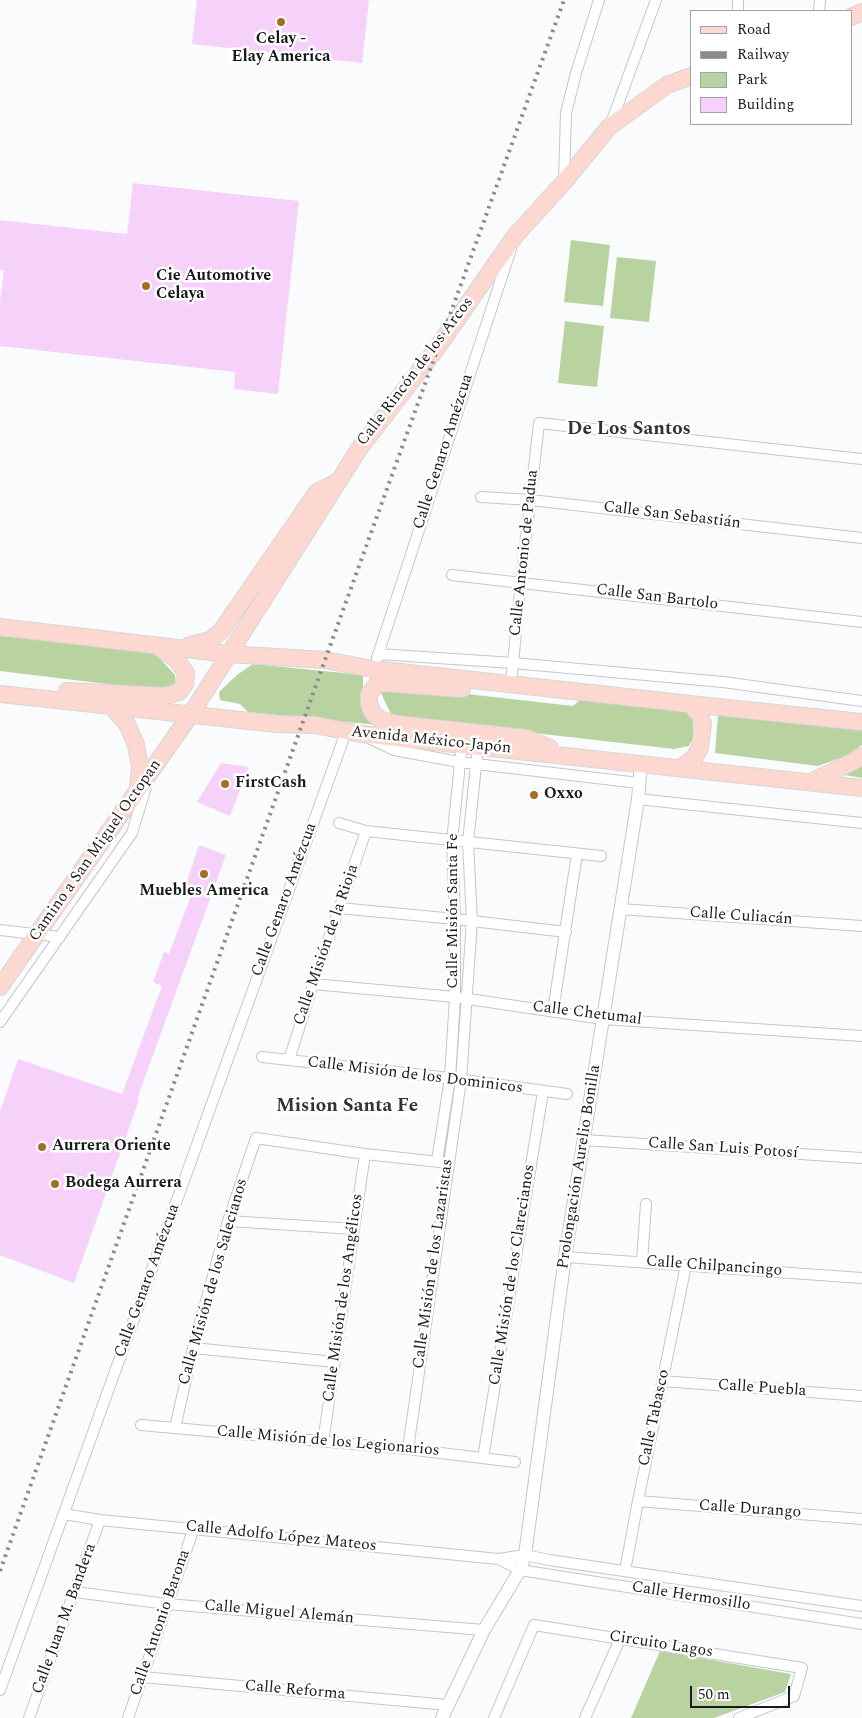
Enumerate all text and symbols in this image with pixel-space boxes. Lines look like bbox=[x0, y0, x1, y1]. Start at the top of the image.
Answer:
legend bbox=[690, 10, 852, 125]
marker: Celay - Elay America bbox=[275, 16, 287, 28]
text: Road bbox=[737, 18, 771, 41]
place label: Celay - Elay America bbox=[232, 30, 330, 68]
text: Railway bbox=[737, 43, 789, 66]
text: Park bbox=[737, 68, 768, 91]
text: Building bbox=[737, 93, 794, 116]
place label: Cie Automotive Celaya bbox=[156, 267, 271, 305]
marker: Cie Automotive Celaya bbox=[140, 280, 152, 292]
street label: Calle Rincón de los Arcos bbox=[354, 294, 478, 450]
street label: Calle Genaro Amézcua bbox=[410, 372, 478, 532]
district label: De Los Santos bbox=[567, 419, 691, 441]
street label: Calle Antonio de Padua bbox=[507, 469, 543, 637]
street label: Calle San Sebastián bbox=[602, 498, 742, 534]
street label: Calle San Bartolo bbox=[595, 581, 719, 615]
street label: Avenida México-Japón bbox=[350, 723, 512, 759]
street label: Camino a San Miguel Octopan bbox=[26, 756, 166, 946]
place label: FirstCash bbox=[235, 774, 307, 794]
marker: FirstCash bbox=[219, 778, 231, 790]
place label: Oxxo bbox=[544, 785, 583, 805]
marker: Oxxo bbox=[528, 789, 540, 801]
street label: Calle Genaro Amézcua bbox=[248, 821, 322, 979]
street label: Calle Misión Santa Fe bbox=[444, 833, 464, 989]
street label: Calle Misión de la Rioja bbox=[290, 862, 364, 1028]
marker: Muebles America bbox=[198, 868, 210, 880]
place label: Muebles America bbox=[139, 882, 269, 902]
street label: Calle Culiacán bbox=[689, 904, 793, 930]
street label: Calle Chetumal bbox=[531, 998, 643, 1030]
street label: Calle Misión de los Dominicos bbox=[306, 1053, 524, 1099]
street label: Prolongación Aurelio Bonilla bbox=[554, 1063, 606, 1271]
district label: Mision Santa Fe bbox=[276, 1096, 418, 1118]
street label: Calle San Luis Potosí bbox=[647, 1134, 799, 1164]
place label: Aurrera Oriente bbox=[52, 1137, 171, 1157]
marker: Aurrera Oriente bbox=[36, 1141, 48, 1153]
street label: Calle Misión de los Lazaristas bbox=[410, 1158, 458, 1370]
street label: Calle Misión de los Clarecianos bbox=[486, 1163, 540, 1387]
place label: Bodega Aurrera bbox=[65, 1174, 182, 1194]
street label: Calle Misión de los Salecianos bbox=[175, 1176, 253, 1388]
marker: Bodega Aurrera bbox=[49, 1178, 61, 1190]
street label: Calle Misión de los Angélicos bbox=[320, 1193, 368, 1403]
street label: Calle Genaro Amézcua bbox=[111, 1202, 185, 1360]
street label: Calle Chilpancingo bbox=[645, 1253, 783, 1281]
street label: Calle Tabasco bbox=[635, 1368, 675, 1468]
street label: Calle Puebla bbox=[717, 1376, 807, 1402]
street label: Calle Misión de los Legionarios bbox=[216, 1423, 440, 1461]
street label: Calle Durango bbox=[698, 1497, 802, 1523]
street label: Calle Adolfo López Mateos bbox=[184, 1517, 378, 1557]
street label: Calle Juan M. Bandera bbox=[29, 1541, 101, 1697]
street label: Calle Antonio Barona bbox=[127, 1547, 195, 1699]
street label: Calle Hermosillo bbox=[630, 1578, 752, 1616]
street label: Calle Miguel Alemán bbox=[203, 1597, 355, 1629]
street label: Circuito Lagos bbox=[608, 1627, 714, 1663]
scale bar bbox=[692, 1676, 792, 1708]
street label: Calle Reforma bbox=[244, 1677, 346, 1705]
text: 50 m bbox=[698, 1683, 730, 1706]

